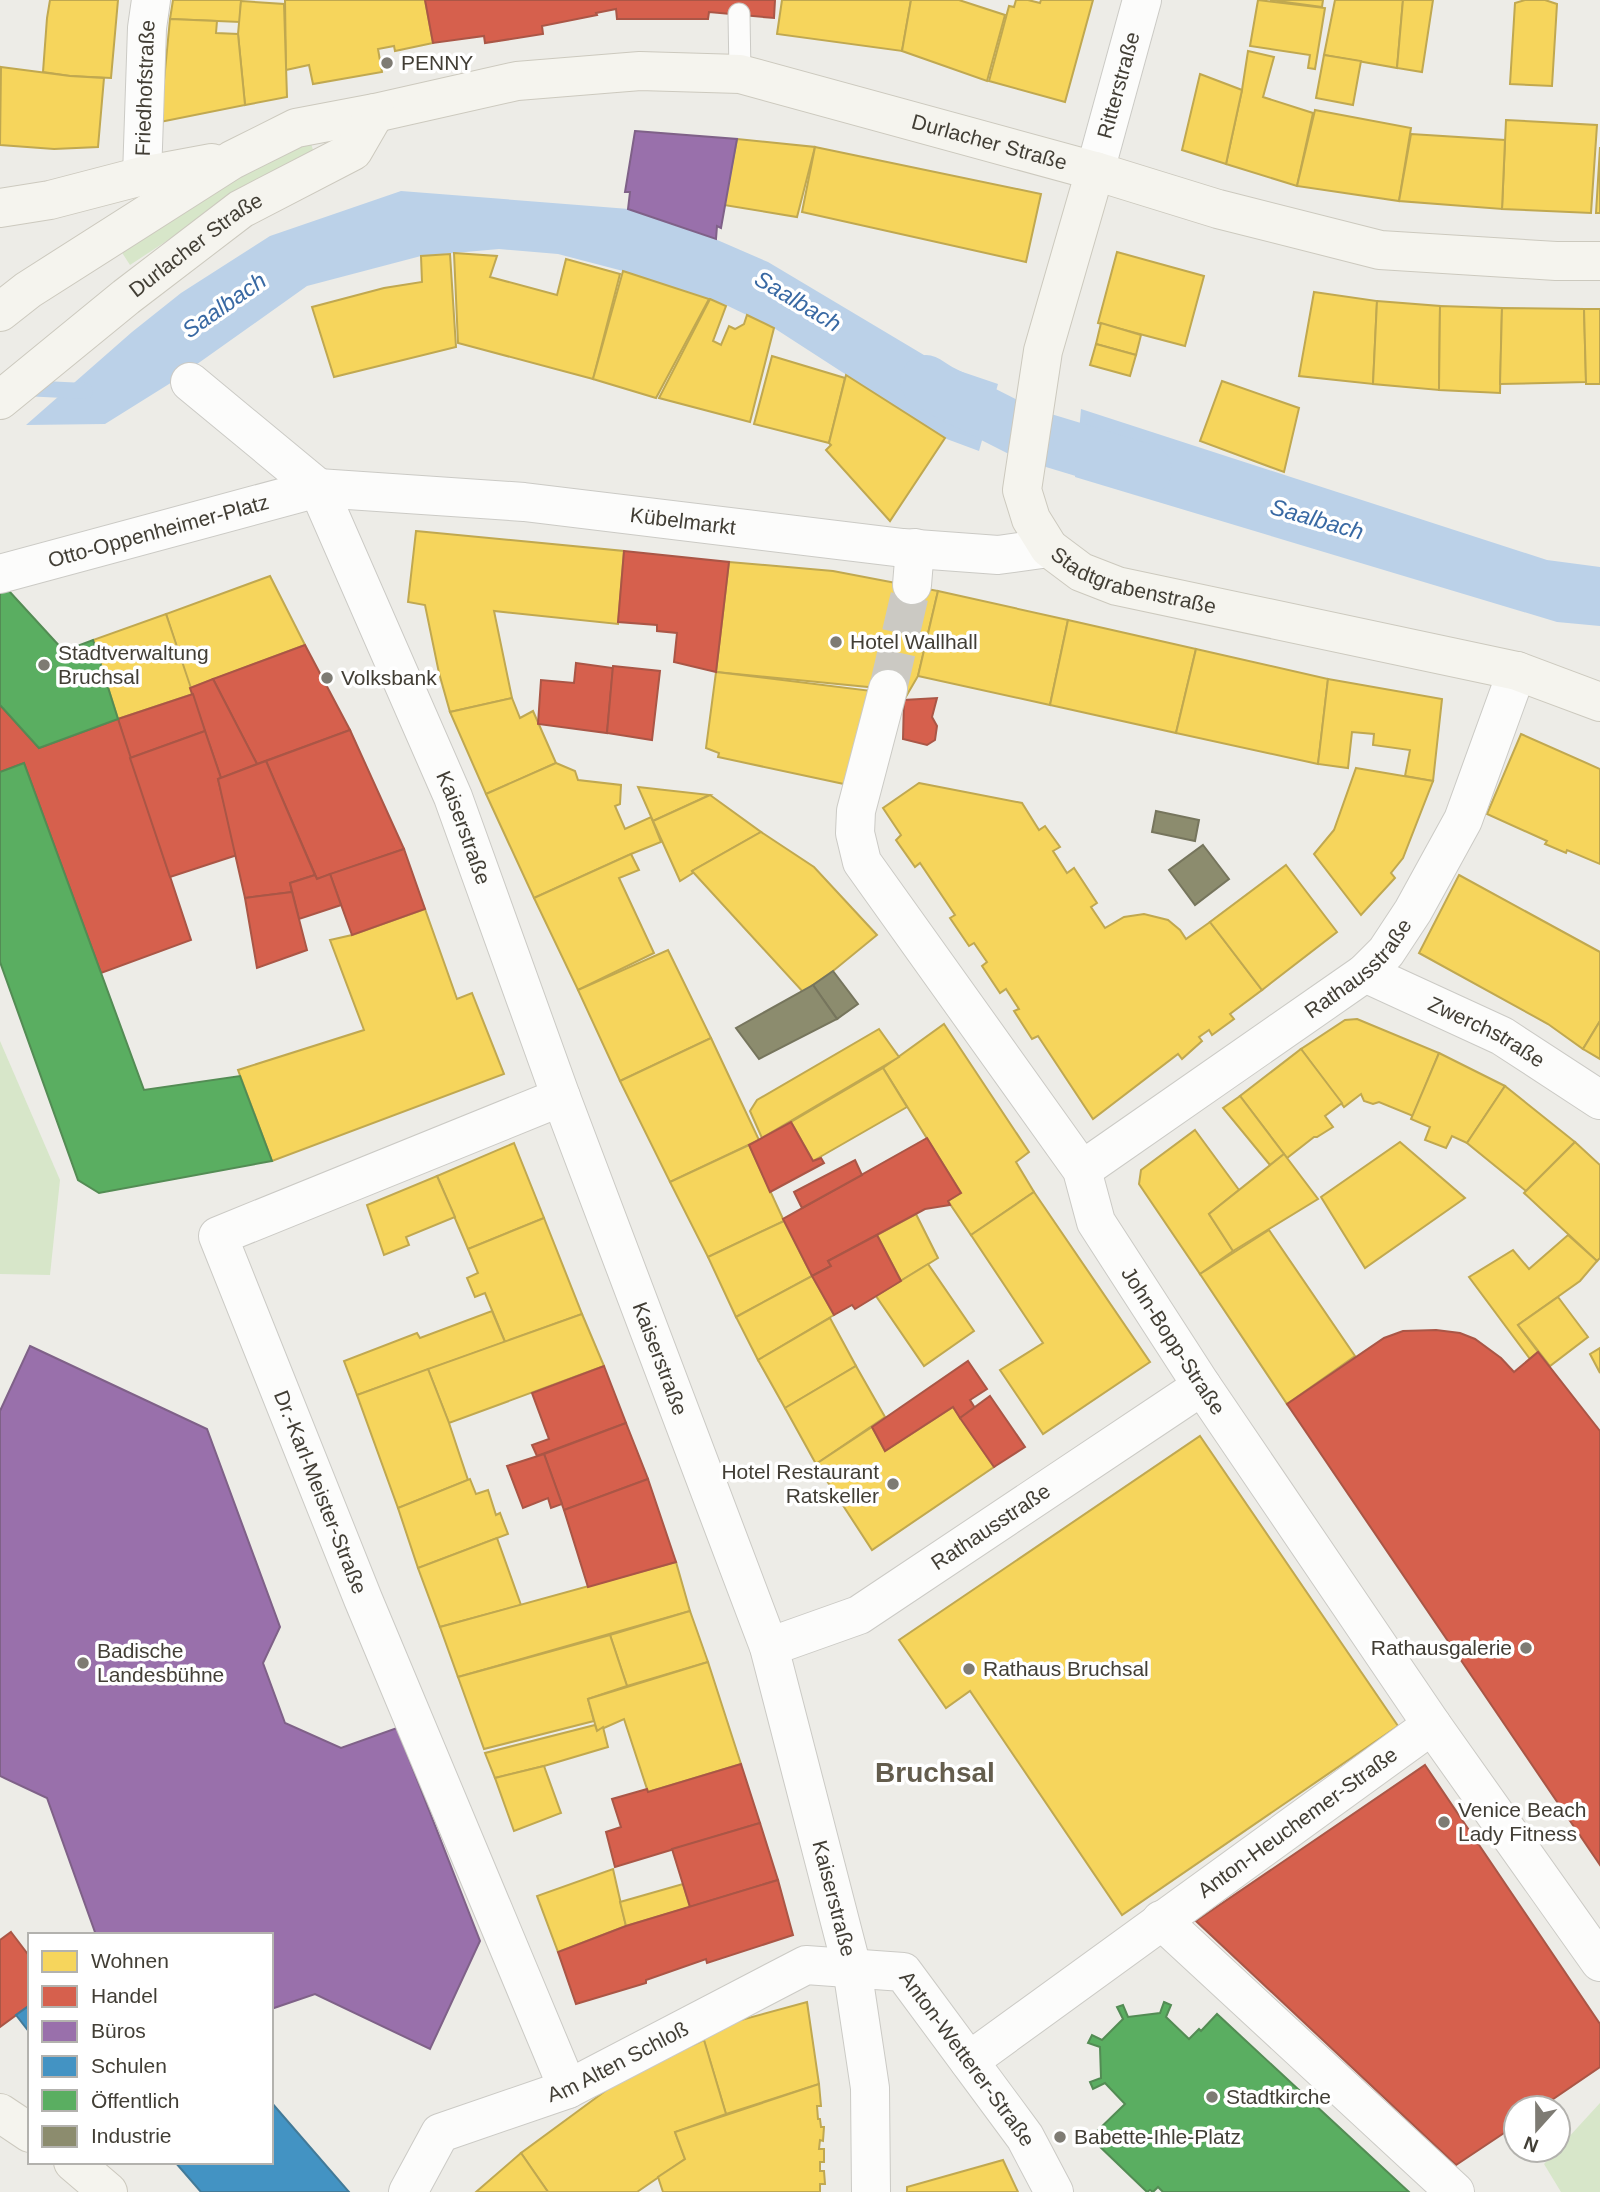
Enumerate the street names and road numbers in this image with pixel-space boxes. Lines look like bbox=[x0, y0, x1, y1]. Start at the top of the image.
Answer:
street label: Friedhofstraße bbox=[131, 18, 159, 157]
street label: Ritterstraße bbox=[1092, 29, 1144, 141]
street label: Durlacher Straße bbox=[909, 109, 1070, 174]
street label: Durlacher Straße bbox=[124, 188, 266, 301]
street label: Otto-Oppenheimer-Platz bbox=[45, 490, 271, 572]
street label: Kübelmarkt bbox=[629, 503, 737, 539]
street label: Stadtgrabenstraße bbox=[1047, 542, 1218, 618]
street label: Kaiserstraße bbox=[432, 767, 496, 887]
street label: Rathausstraße bbox=[1300, 914, 1416, 1022]
street label: Zwerchstraße bbox=[1425, 992, 1549, 1072]
street label: John-Bopp-Straße bbox=[1117, 1262, 1230, 1419]
street label: Kaiserstraße bbox=[629, 1299, 692, 1418]
street label: Dr.-Karl-Meister-Straße bbox=[270, 1387, 372, 1597]
street label: Rathausstraße bbox=[927, 1479, 1054, 1574]
street label: Anton-Heuchemer-Straße bbox=[1193, 1742, 1401, 1902]
street label: Kaiserstraße bbox=[808, 1838, 861, 1959]
street label: Anton-Wetterer-Straße bbox=[895, 1966, 1040, 2150]
street label: Am Alten Schloß bbox=[544, 2016, 692, 2106]

